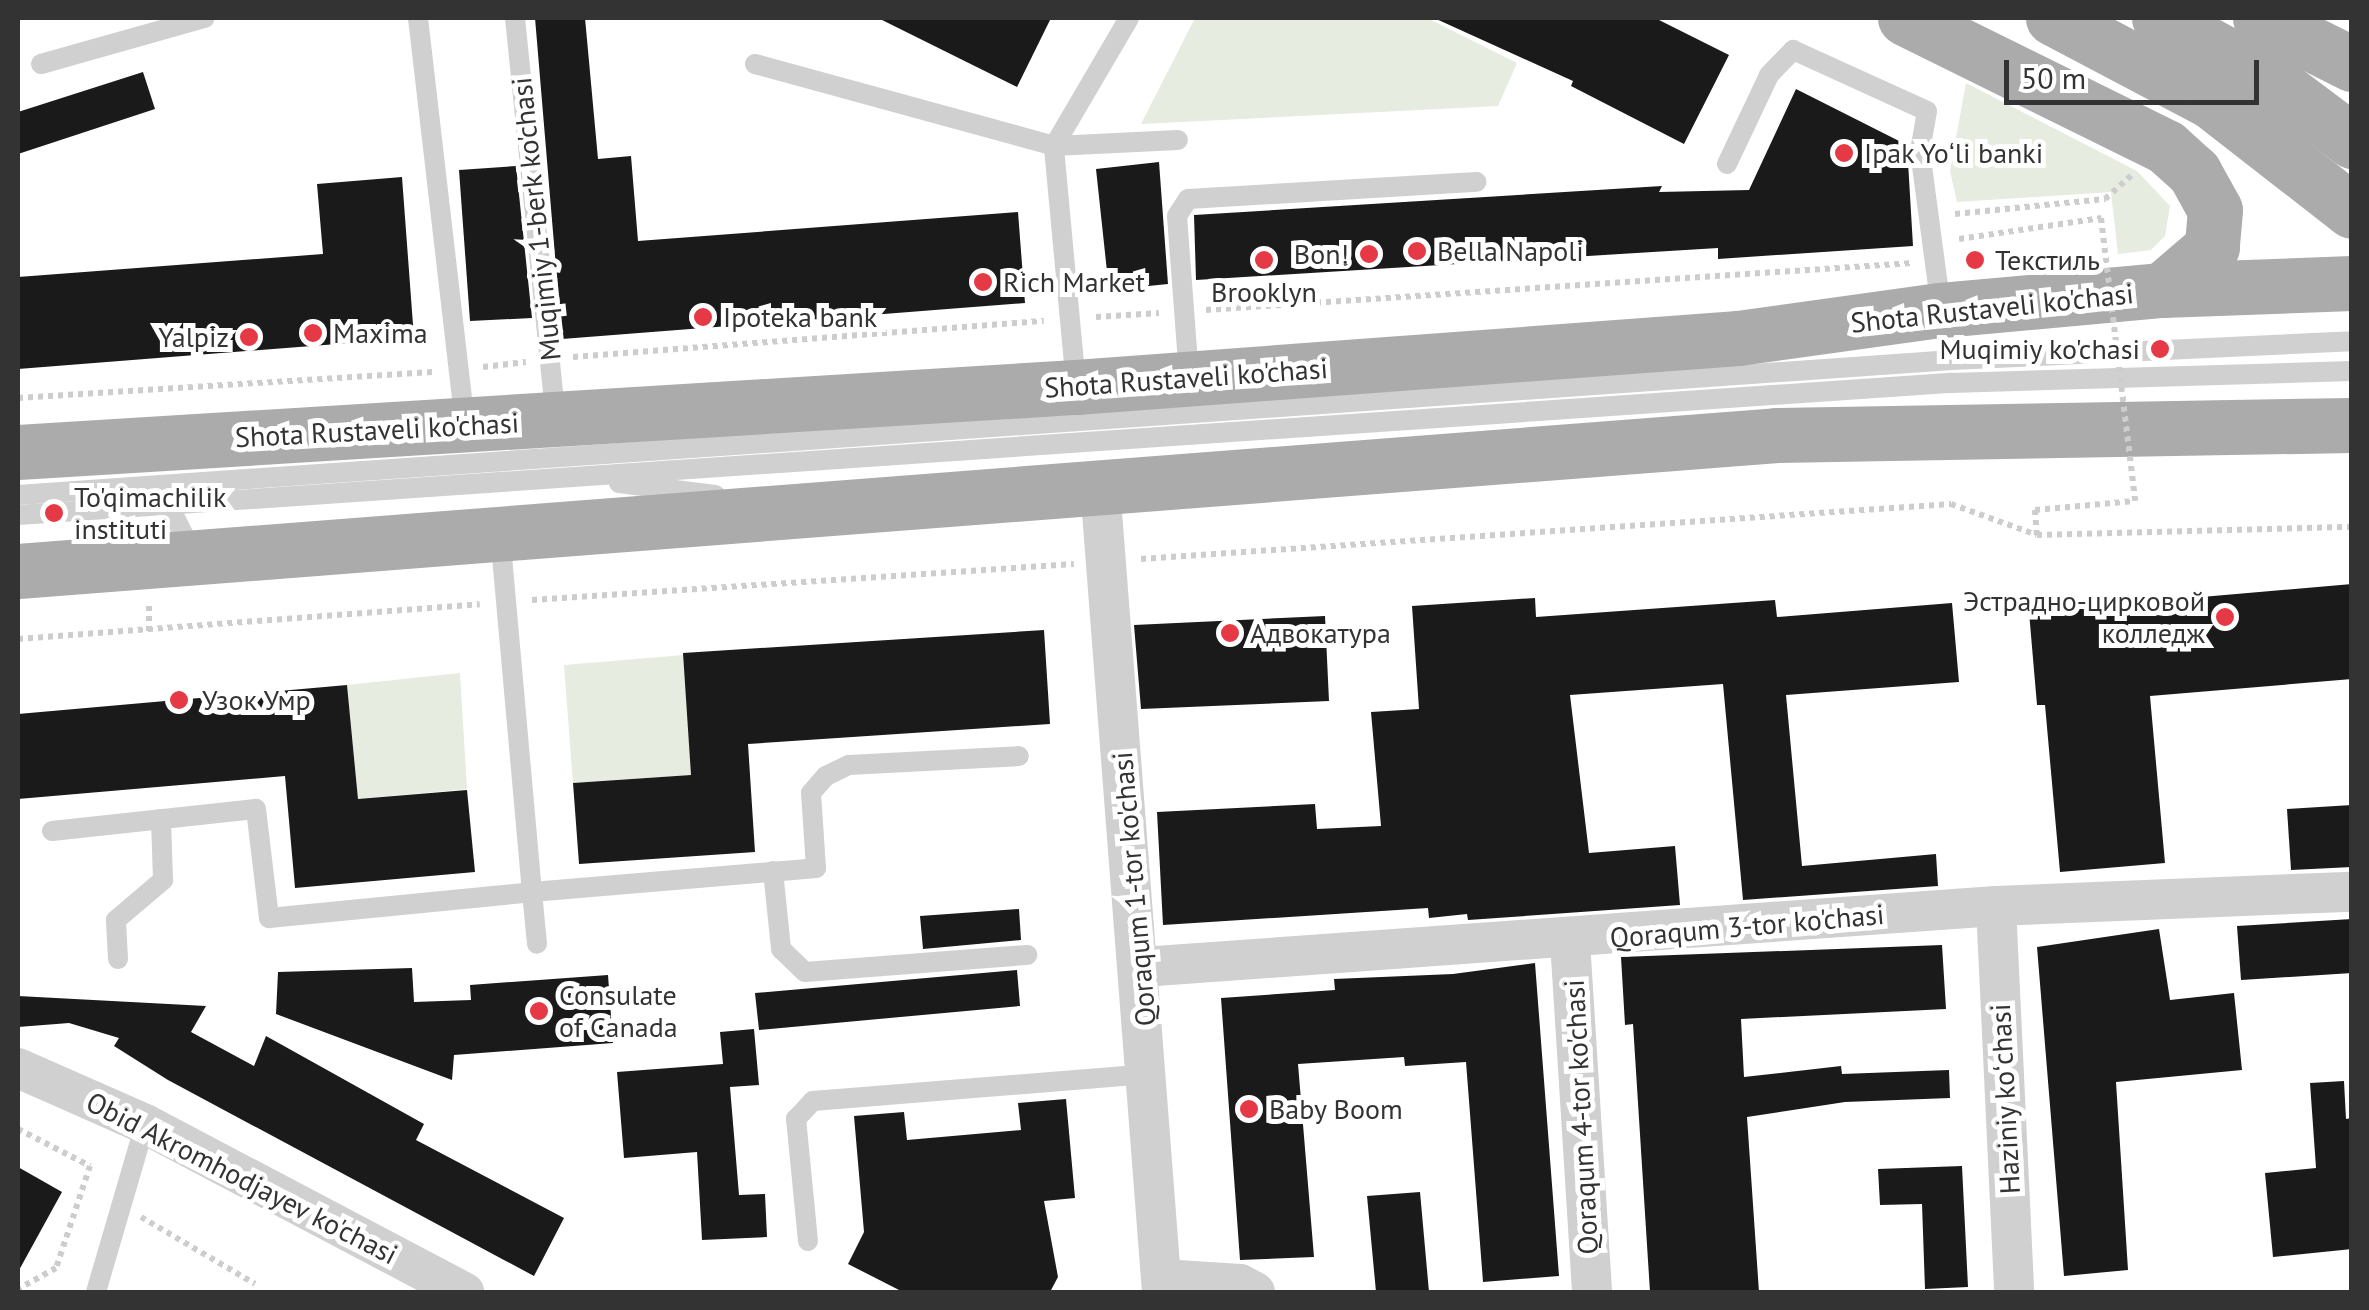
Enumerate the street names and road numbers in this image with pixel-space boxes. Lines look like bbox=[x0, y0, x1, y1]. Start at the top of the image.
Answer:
street label: Muqimiy 1-berk ko'chasi bbox=[504, 75, 568, 363]
street label: Shota Rustaveli ko'chasi bbox=[1849, 276, 2135, 340]
street label: Shota Rustaveli ko'chasi bbox=[1043, 351, 1329, 405]
street label: Shota Rustaveli ko'chasi bbox=[234, 406, 520, 454]
street label: Qoraqum 1-tor ko'chasi bbox=[1105, 750, 1163, 1028]
street label: Qoraqum 3-tor ko'chasi bbox=[1608, 897, 1886, 955]
street label: Qoraqum 4-tor ko'chasi bbox=[1557, 979, 1605, 1255]
street label: Haziniy koʻchasi bbox=[1983, 1003, 2027, 1195]
street label: Obid Akromhodjayev ko'chasi bbox=[80, 1084, 404, 1272]

